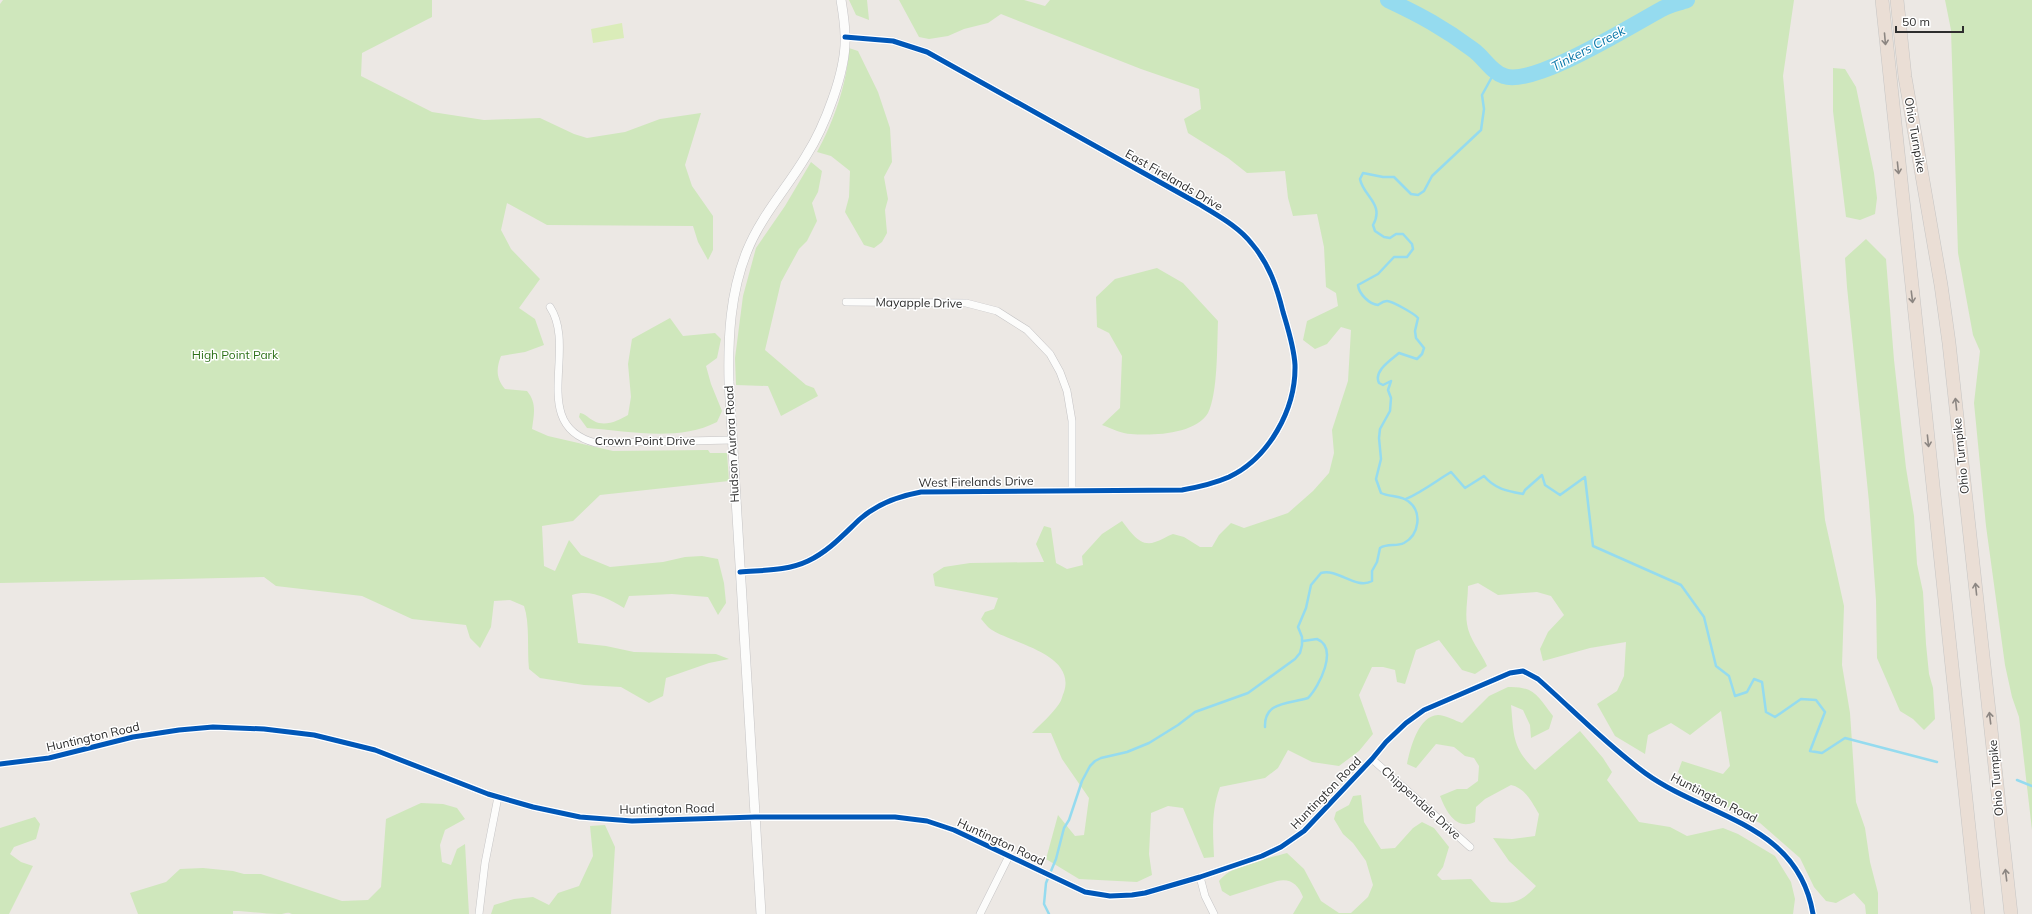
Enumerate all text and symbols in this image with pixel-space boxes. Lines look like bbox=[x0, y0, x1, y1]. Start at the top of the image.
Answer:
scale bar bbox=[1896, 8, 1963, 34]
text: 50 m bbox=[1902, 14, 1930, 29]
water label: Tinkers Creek bbox=[1548, 22, 1628, 74]
one-way arrow bbox=[1882, 32, 1889, 45]
street label: Ohio Turnpike bbox=[1901, 96, 1930, 174]
street label: East Firelands Drive bbox=[1123, 146, 1226, 214]
one-way arrow bbox=[1895, 161, 1902, 174]
one-way arrow bbox=[1909, 290, 1916, 303]
street label: Mayapple Drive bbox=[875, 294, 963, 311]
park label: High Point Park bbox=[192, 347, 279, 362]
street label: Hudson Aurora Road bbox=[721, 385, 742, 503]
one-way arrow bbox=[1952, 398, 1959, 411]
street label: Ohio Turnpike bbox=[1949, 417, 1972, 495]
street label: Crown Point Drive bbox=[595, 433, 695, 448]
one-way arrow bbox=[1924, 434, 1932, 447]
street label: West Firelands Drive bbox=[918, 473, 1034, 490]
one-way arrow bbox=[1973, 583, 1980, 596]
one-way arrow bbox=[1986, 712, 1994, 725]
street label: Huntington Road bbox=[45, 719, 141, 755]
street label: Ohio Turnpike bbox=[1985, 739, 2006, 817]
street label: Huntington Road bbox=[1287, 753, 1364, 832]
street label: Chippendale Drive bbox=[1378, 763, 1464, 842]
street label: Huntington Road bbox=[1668, 769, 1760, 826]
street label: Huntington Road bbox=[619, 800, 715, 817]
street label: Huntington Road bbox=[955, 815, 1047, 868]
one-way arrow bbox=[2003, 869, 2010, 882]

